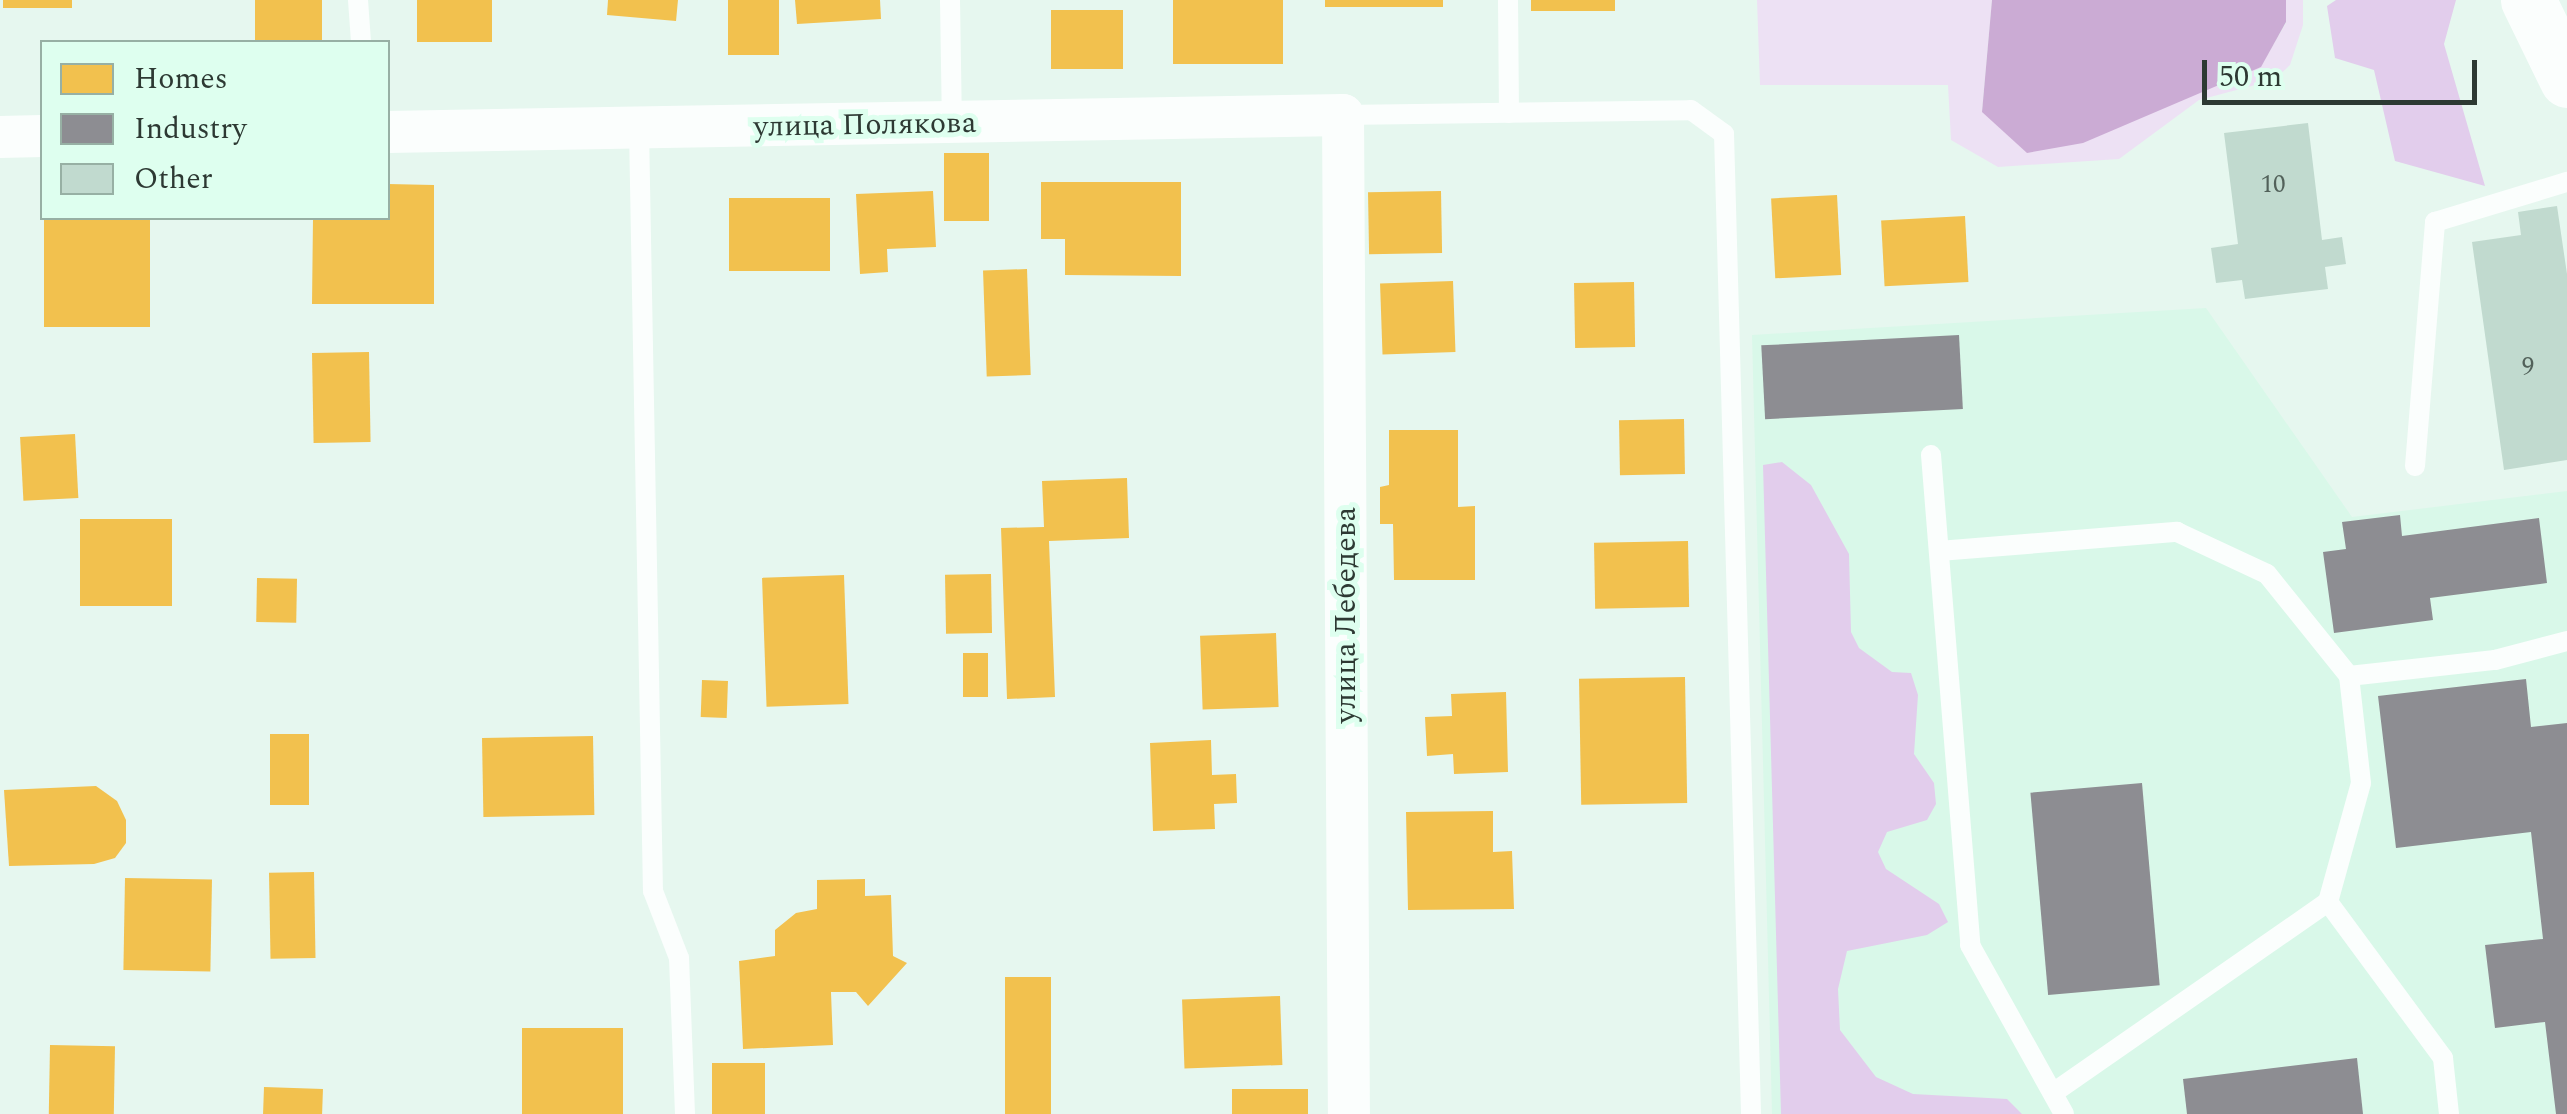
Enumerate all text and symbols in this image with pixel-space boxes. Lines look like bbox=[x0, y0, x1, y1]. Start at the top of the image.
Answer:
legend bbox=[40, 40, 390, 220]
scale bar bbox=[2207, 40, 2482, 102]
text: 50 m bbox=[2219, 54, 2282, 100]
text: Homes bbox=[134, 56, 228, 102]
street label: улица Полякова bbox=[753, 105, 977, 145]
text: Industry bbox=[134, 106, 247, 152]
text: Other bbox=[134, 156, 213, 202]
house number: 10 bbox=[2261, 170, 2285, 200]
house number: 9 bbox=[2522, 352, 2534, 382]
street label: улица Лебедева bbox=[1328, 507, 1364, 723]

